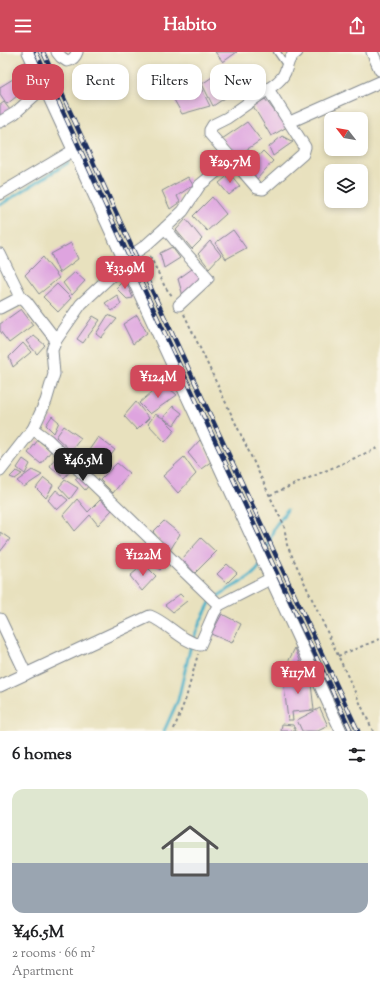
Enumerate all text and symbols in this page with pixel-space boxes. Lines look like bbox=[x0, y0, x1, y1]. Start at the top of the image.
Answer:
text: Habito bbox=[163, 13, 217, 39]
icon: menu bbox=[12, 15, 34, 37]
icon: share bbox=[346, 15, 368, 37]
chip: Buy bbox=[12, 64, 64, 100]
chip: Rent bbox=[72, 64, 129, 100]
chip: Filters bbox=[137, 64, 202, 100]
chip: New bbox=[210, 64, 266, 100]
north arrow bbox=[324, 112, 368, 156]
map controls bbox=[324, 112, 368, 208]
pin: ¥29.7M bbox=[197, 150, 263, 184]
text: ¥29.7M bbox=[209, 154, 251, 172]
button: layers bbox=[324, 164, 368, 208]
pin: ¥33.9M bbox=[92, 256, 158, 290]
text: ¥33.9M bbox=[105, 260, 145, 278]
pin: ¥124M bbox=[130, 365, 186, 399]
text: ¥124M bbox=[139, 369, 177, 387]
pin: ¥46.5M bbox=[50, 448, 116, 482]
text: ¥46.5M bbox=[63, 452, 103, 470]
pin: ¥122M bbox=[115, 543, 171, 577]
text: ¥122M bbox=[125, 547, 161, 565]
pin: ¥117M bbox=[270, 661, 326, 695]
text: ¥117M bbox=[280, 665, 316, 683]
text: 6 homes bbox=[12, 743, 72, 767]
icon: filters bbox=[346, 744, 368, 766]
icon: home bbox=[154, 815, 226, 887]
text: ¥46.5M bbox=[12, 921, 64, 945]
text: 2 rooms · 66 m² bbox=[12, 945, 95, 963]
text: Apartment bbox=[12, 963, 73, 981]

